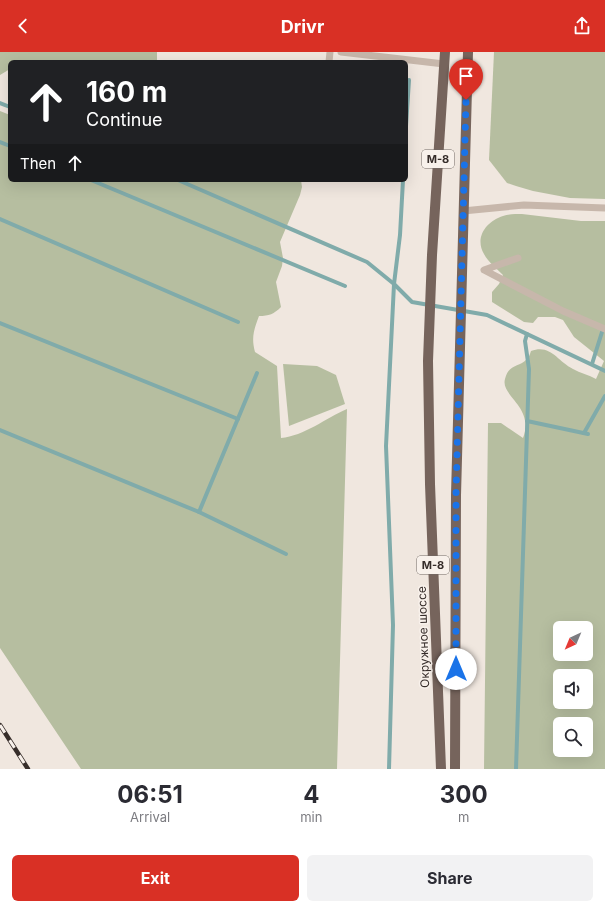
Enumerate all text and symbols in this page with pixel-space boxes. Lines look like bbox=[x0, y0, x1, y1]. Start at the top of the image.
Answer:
icon: back bbox=[12, 15, 34, 37]
icon: share bbox=[571, 15, 593, 37]
text: Drivr bbox=[281, 16, 324, 37]
pin bbox=[449, 59, 483, 100]
icon: arrive bbox=[455, 65, 477, 87]
text: 160 m bbox=[86, 75, 167, 109]
icon: ahead bbox=[20, 76, 72, 128]
text: Continue bbox=[86, 109, 163, 130]
road number: М-8 bbox=[422, 150, 454, 168]
icon: ahead bbox=[64, 152, 86, 174]
text: Then bbox=[20, 154, 56, 173]
road number: М-8 bbox=[417, 556, 449, 574]
street label: Окружное шоссе bbox=[414, 586, 432, 688]
north arrow bbox=[553, 621, 593, 661]
map controls bbox=[553, 621, 593, 757]
position arrow bbox=[435, 648, 477, 690]
button: sound bbox=[553, 669, 593, 709]
button: search bbox=[553, 717, 593, 757]
text: 06:51 bbox=[117, 780, 183, 809]
text: 4 bbox=[303, 780, 319, 809]
text: 300 bbox=[440, 780, 488, 809]
text: Arrival bbox=[130, 809, 170, 825]
text: min bbox=[300, 809, 322, 825]
text: m bbox=[458, 809, 469, 825]
button: Exit bbox=[12, 855, 299, 901]
button: Share bbox=[307, 855, 593, 901]

